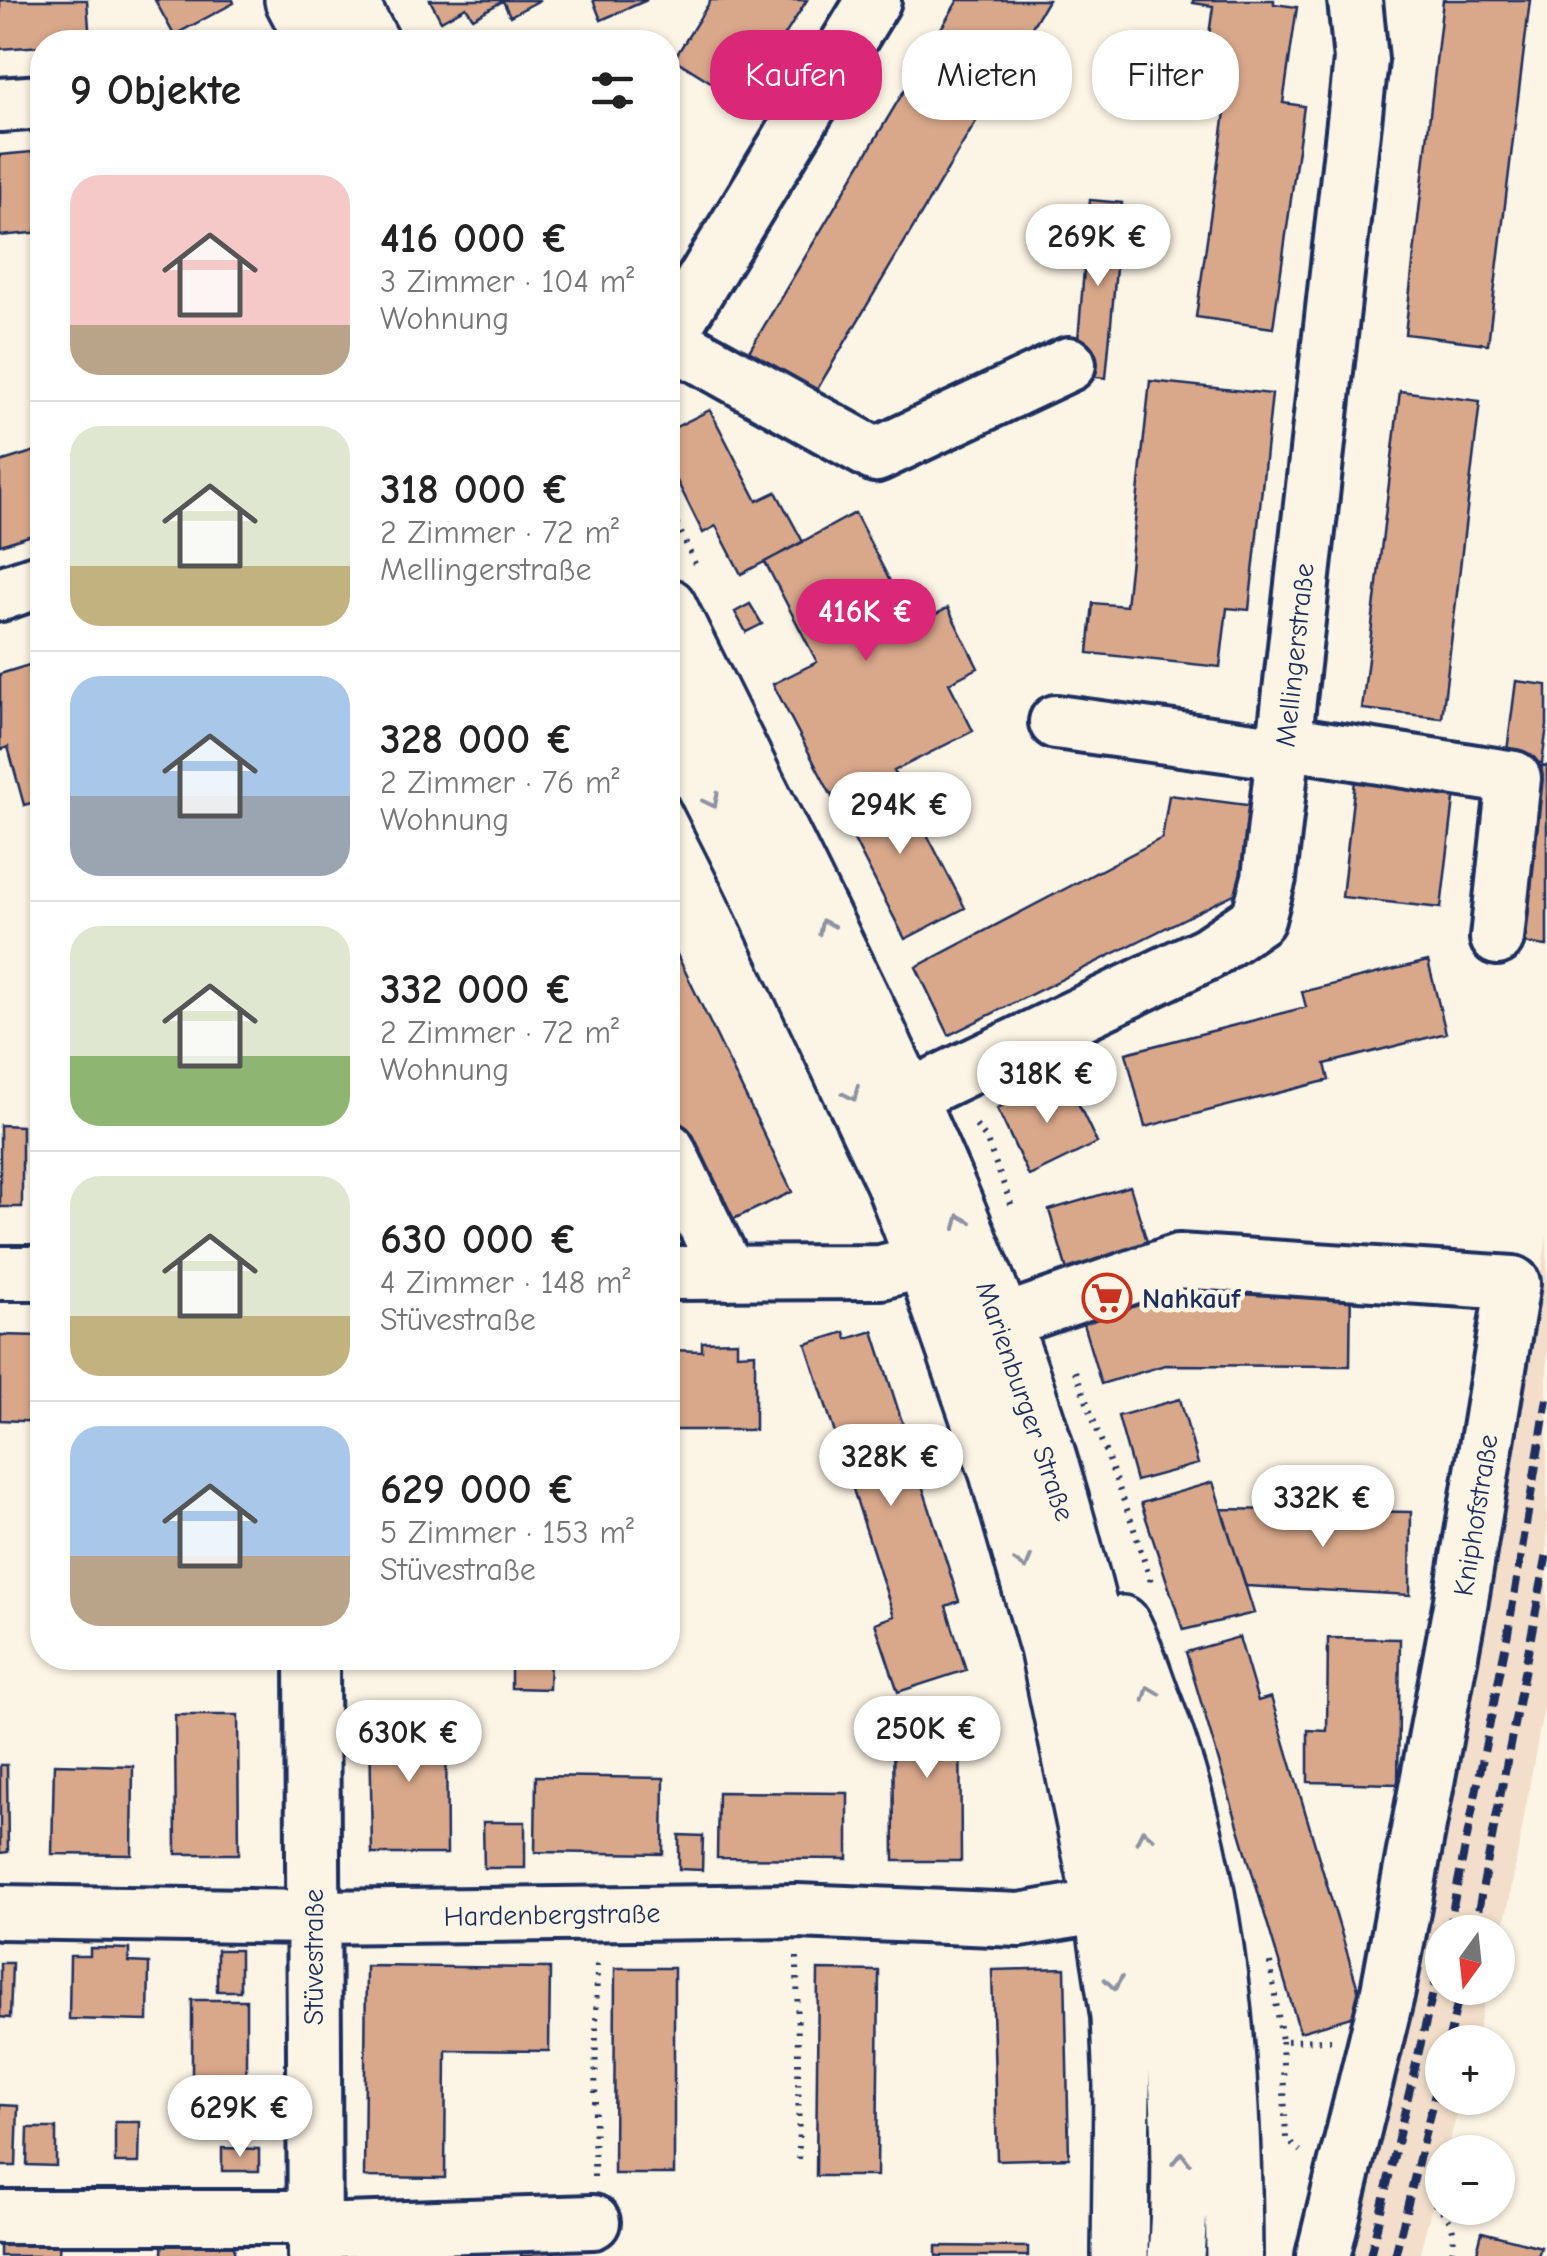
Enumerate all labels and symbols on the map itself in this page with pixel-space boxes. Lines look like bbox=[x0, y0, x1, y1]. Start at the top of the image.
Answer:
pin: 269K € bbox=[1017, 204, 1179, 289]
street label: Mellingerstraße bbox=[1269, 561, 1321, 749]
pin: 416K € bbox=[785, 579, 947, 664]
pin: 294K € bbox=[819, 772, 981, 857]
one-way arrow bbox=[700, 790, 719, 808]
one-way arrow bbox=[817, 918, 837, 936]
pin: 318K € bbox=[966, 1041, 1128, 1126]
one-way arrow bbox=[840, 1084, 860, 1102]
one-way arrow bbox=[952, 1213, 972, 1231]
supermarket icon: Nahkauf bbox=[1081, 1272, 1133, 1324]
street label: Marienburger Straße bbox=[969, 1277, 1081, 1525]
place label: Nahkauf bbox=[1142, 1283, 1241, 1315]
pin: 328K € bbox=[810, 1424, 972, 1509]
street label: Kniphofstraße bbox=[1447, 1432, 1505, 1598]
pin: 332K € bbox=[1242, 1465, 1404, 1550]
one-way arrow bbox=[1012, 1554, 1033, 1571]
one-way arrow bbox=[1141, 1686, 1162, 1703]
pin: 250K € bbox=[846, 1696, 1008, 1781]
pin: 630K € bbox=[328, 1700, 490, 1785]
one-way arrow bbox=[1134, 1828, 1155, 1845]
street label: Stüvestraße bbox=[298, 1889, 330, 2025]
street label: Hardenbergstraße bbox=[443, 1897, 661, 1933]
north arrow bbox=[1425, 1915, 1515, 2005]
one-way arrow bbox=[1102, 1975, 1123, 1991]
pin: 629K € bbox=[159, 2075, 321, 2160]
one-way arrow bbox=[1170, 2150, 1191, 2166]

